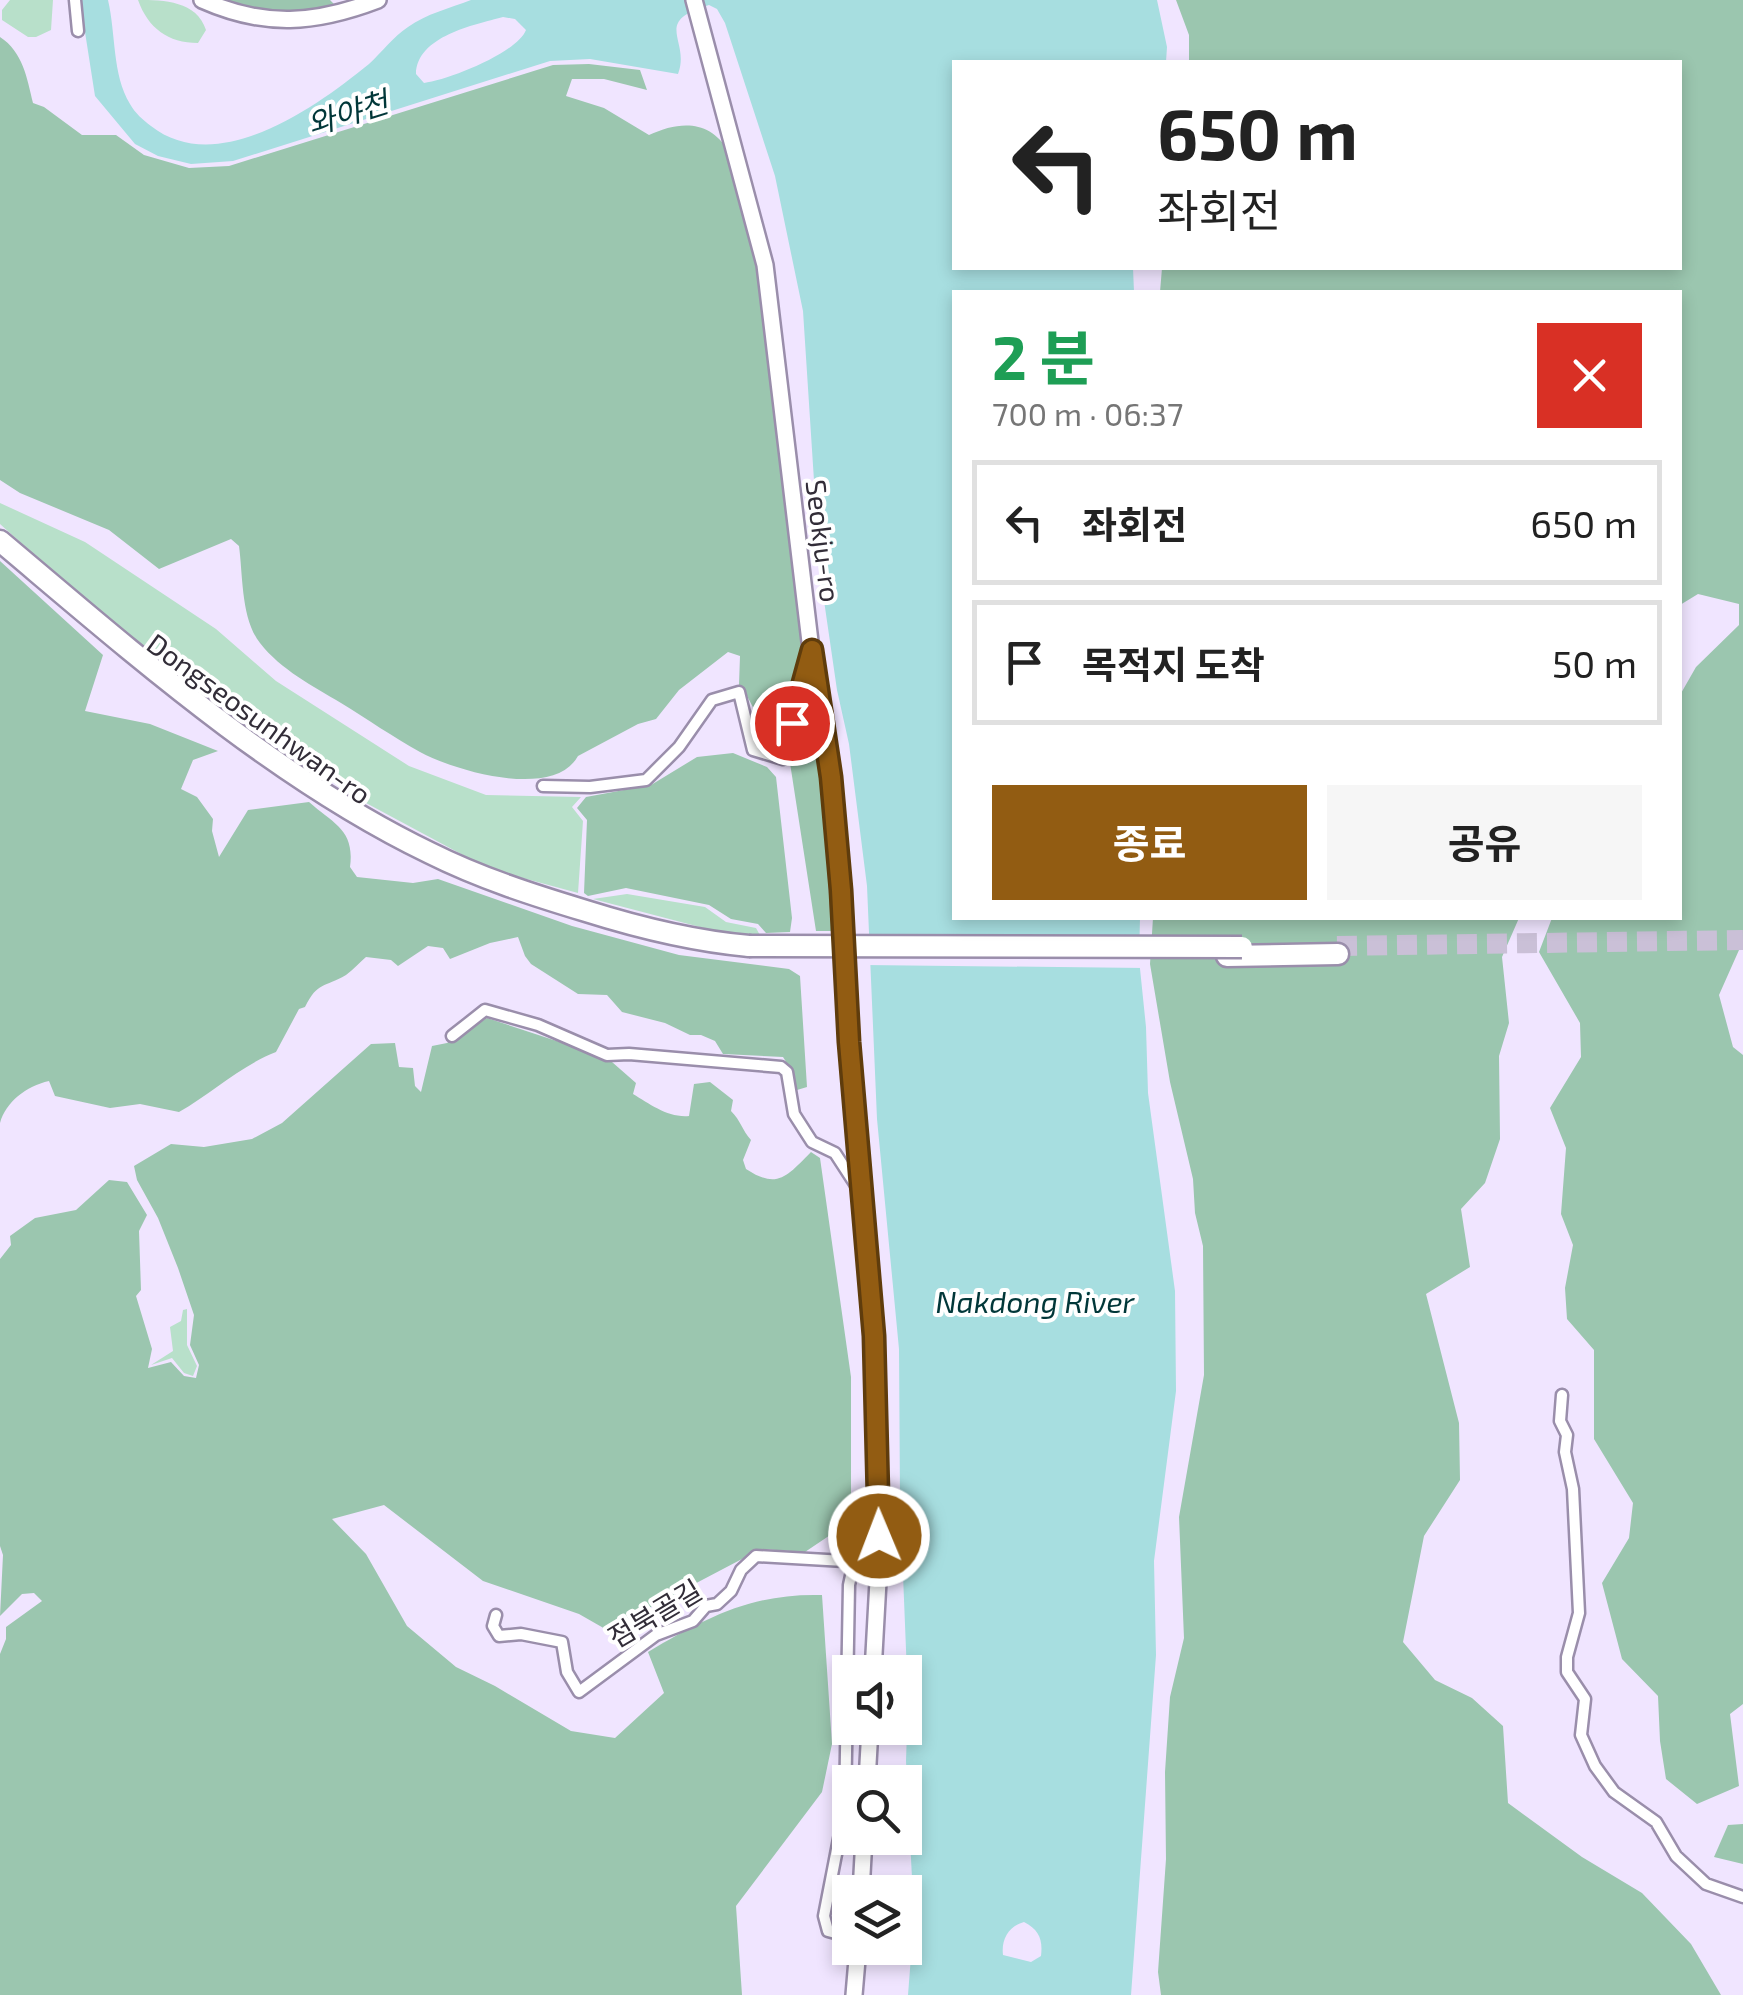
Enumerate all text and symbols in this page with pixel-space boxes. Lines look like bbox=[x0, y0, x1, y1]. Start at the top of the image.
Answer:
water label: 와야천 bbox=[303, 82, 396, 141]
text: 650 m bbox=[1157, 90, 1358, 174]
icon: left bbox=[992, 100, 1122, 230]
text: 좌회전 bbox=[1157, 182, 1281, 236]
text: 2 분 bbox=[992, 320, 1095, 392]
button: close bbox=[1537, 323, 1642, 428]
text: 700 m · 06:37 bbox=[992, 394, 1183, 432]
street label: Seokju-ro bbox=[800, 478, 848, 604]
icon: left bbox=[997, 495, 1052, 550]
text: 650 m bbox=[1530, 500, 1637, 546]
text: 좌회전 bbox=[1082, 501, 1187, 547]
street label: Dongseosunhwan-ro bbox=[141, 626, 378, 811]
icon: arrive bbox=[997, 635, 1052, 690]
text: 50 m bbox=[1552, 640, 1637, 686]
text: 목적지 도착 bbox=[1082, 641, 1265, 687]
pin bbox=[750, 681, 835, 766]
icon: arrive bbox=[765, 696, 820, 751]
button: 종료 bbox=[992, 785, 1307, 900]
button: 공유 bbox=[1327, 785, 1642, 900]
water label: Nakdong River bbox=[935, 1283, 1136, 1319]
position arrow bbox=[827, 1484, 931, 1588]
street label: 점북골길 bbox=[602, 1572, 707, 1654]
map controls bbox=[832, 1655, 922, 1965]
button: sound bbox=[832, 1655, 922, 1745]
button: search bbox=[832, 1765, 922, 1855]
button: layers bbox=[832, 1875, 922, 1965]

